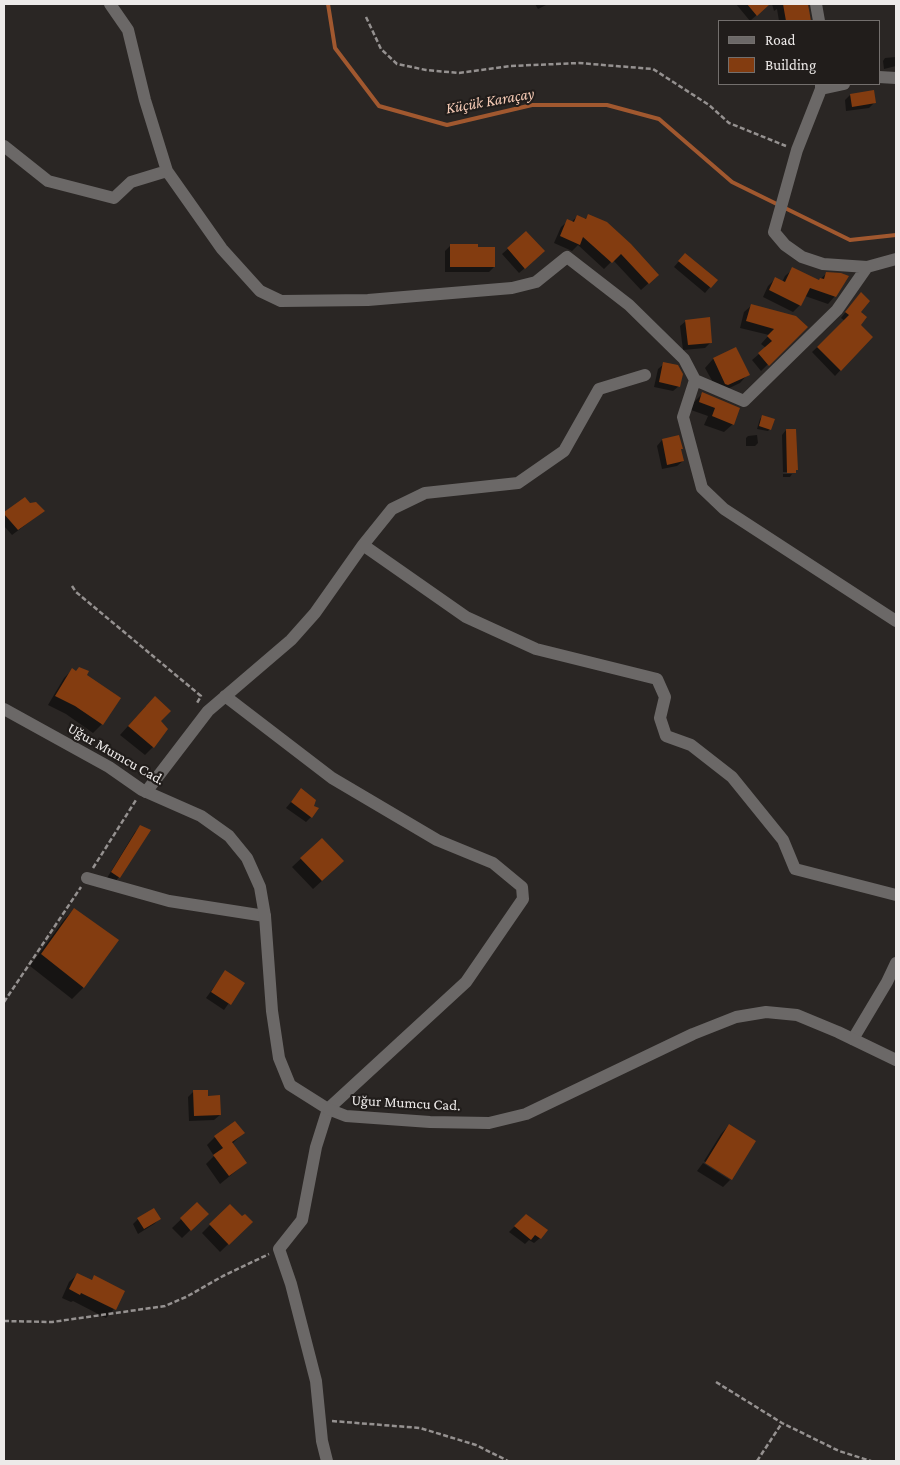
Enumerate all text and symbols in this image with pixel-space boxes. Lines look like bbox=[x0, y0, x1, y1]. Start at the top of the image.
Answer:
legend bbox=[718, 20, 880, 85]
text: Road bbox=[765, 32, 795, 48]
text: Building bbox=[765, 57, 816, 73]
water label: Küçük Karaçay bbox=[444, 84, 536, 118]
street label: Uğur Mumcu Cad. bbox=[64, 719, 168, 789]
street label: Uğur Mumcu Cad. bbox=[351, 1091, 461, 1115]

